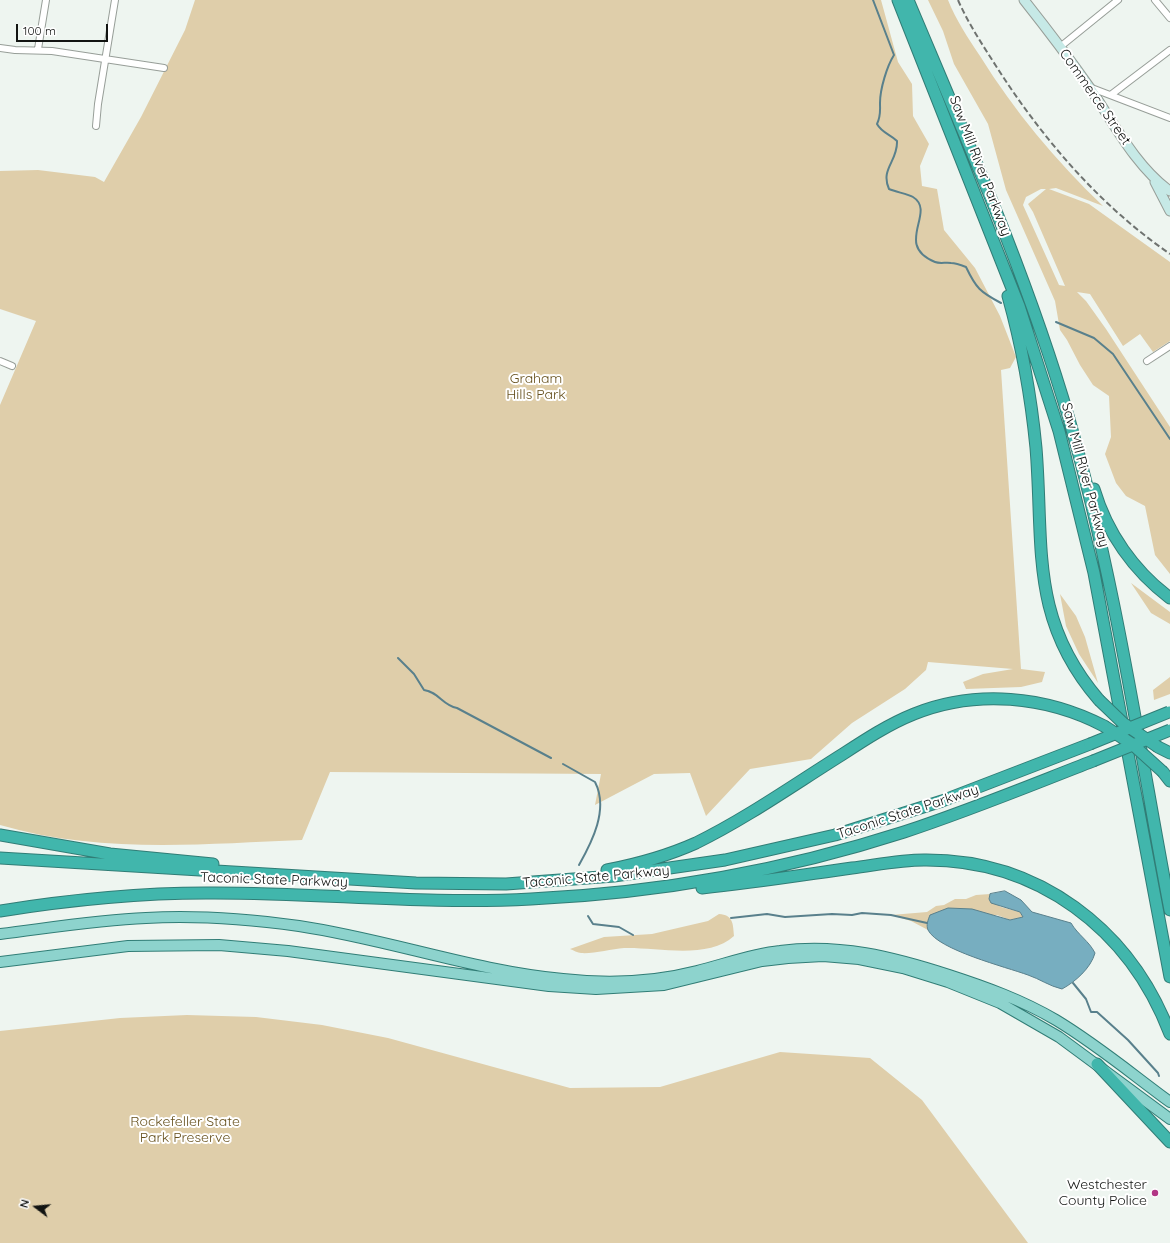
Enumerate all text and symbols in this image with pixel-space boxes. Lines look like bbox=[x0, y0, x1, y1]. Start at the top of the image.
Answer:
scale bar bbox=[18, 16, 110, 42]
text: 100 m bbox=[23, 23, 56, 38]
street label: Commerce Street bbox=[1056, 46, 1134, 148]
street label: Saw Mill River Parkway bbox=[945, 93, 1015, 239]
park label: Graham Hills Park bbox=[506, 371, 566, 404]
street label: Saw Mill River Parkway bbox=[1058, 401, 1112, 549]
street label: Taconic State Parkway bbox=[835, 781, 981, 843]
street label: Taconic State Parkway bbox=[522, 862, 670, 892]
street label: Taconic State Parkway bbox=[200, 869, 348, 891]
park label: Rockefeller State Park Preserve bbox=[130, 1114, 240, 1146]
place label: Westchester County Police bbox=[1059, 1177, 1147, 1210]
north arrow bbox=[16, 1187, 56, 1227]
marker: Westchester County Police bbox=[1150, 1188, 1160, 1198]
text: N bbox=[17, 1198, 32, 1210]

